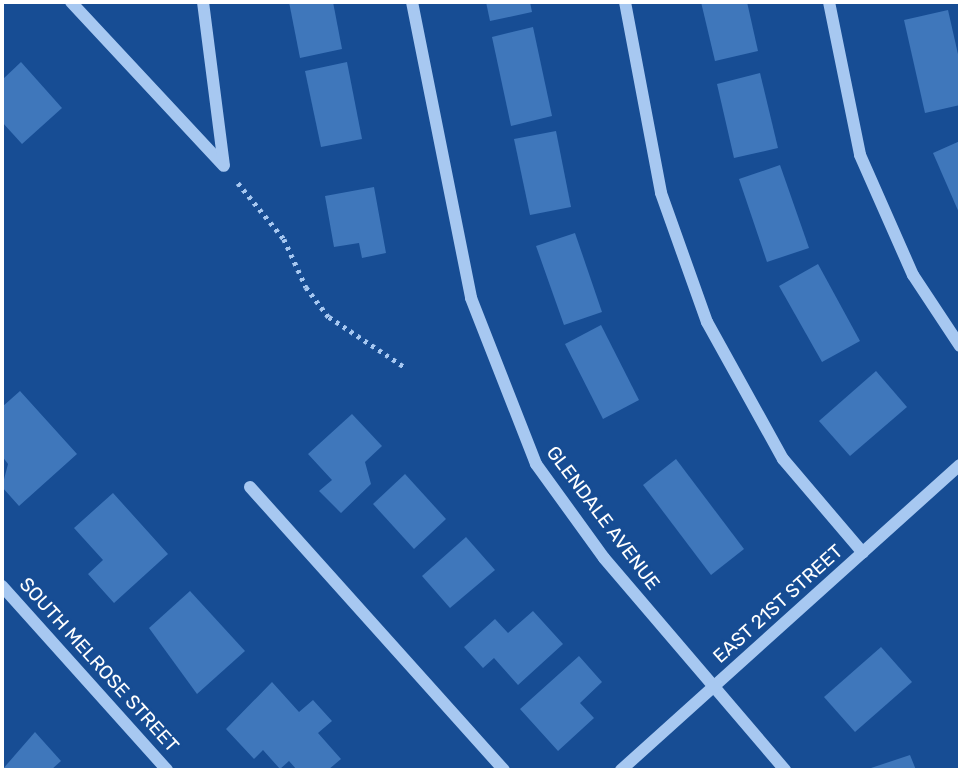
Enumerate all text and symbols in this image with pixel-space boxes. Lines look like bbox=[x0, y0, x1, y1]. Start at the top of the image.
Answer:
street label: GLENDALE AVENUE bbox=[541, 441, 665, 595]
street label: EAST 21ST STREET bbox=[708, 540, 848, 668]
street label: SOUTH MELROSE STREET bbox=[15, 573, 183, 757]

